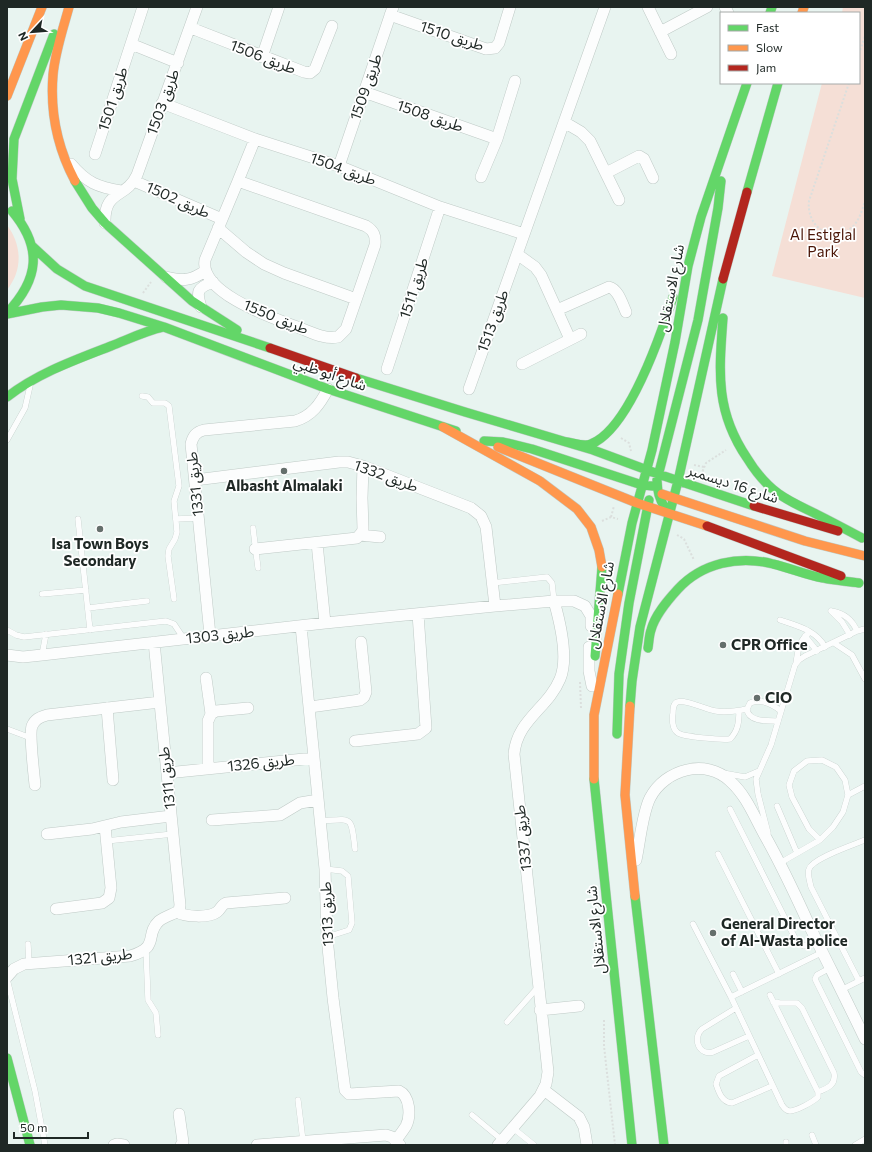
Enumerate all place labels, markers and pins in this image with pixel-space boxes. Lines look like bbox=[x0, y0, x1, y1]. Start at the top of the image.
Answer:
marker: Albasht Almalaki bbox=[279, 466, 289, 476]
place label: Albasht Almalaki bbox=[225, 476, 343, 494]
marker: Isa Town Boys Secondary bbox=[95, 524, 105, 534]
place label: Isa Town Boys Secondary bbox=[51, 534, 149, 569]
place label: CPR Office bbox=[731, 635, 808, 653]
marker: CPR Office bbox=[718, 640, 728, 650]
place label: CIO bbox=[765, 688, 792, 706]
marker: CIO bbox=[752, 693, 762, 703]
place label: General Director of Al-Wasta police bbox=[721, 914, 848, 949]
marker: General Director of Al-Wasta police bbox=[708, 928, 718, 938]

